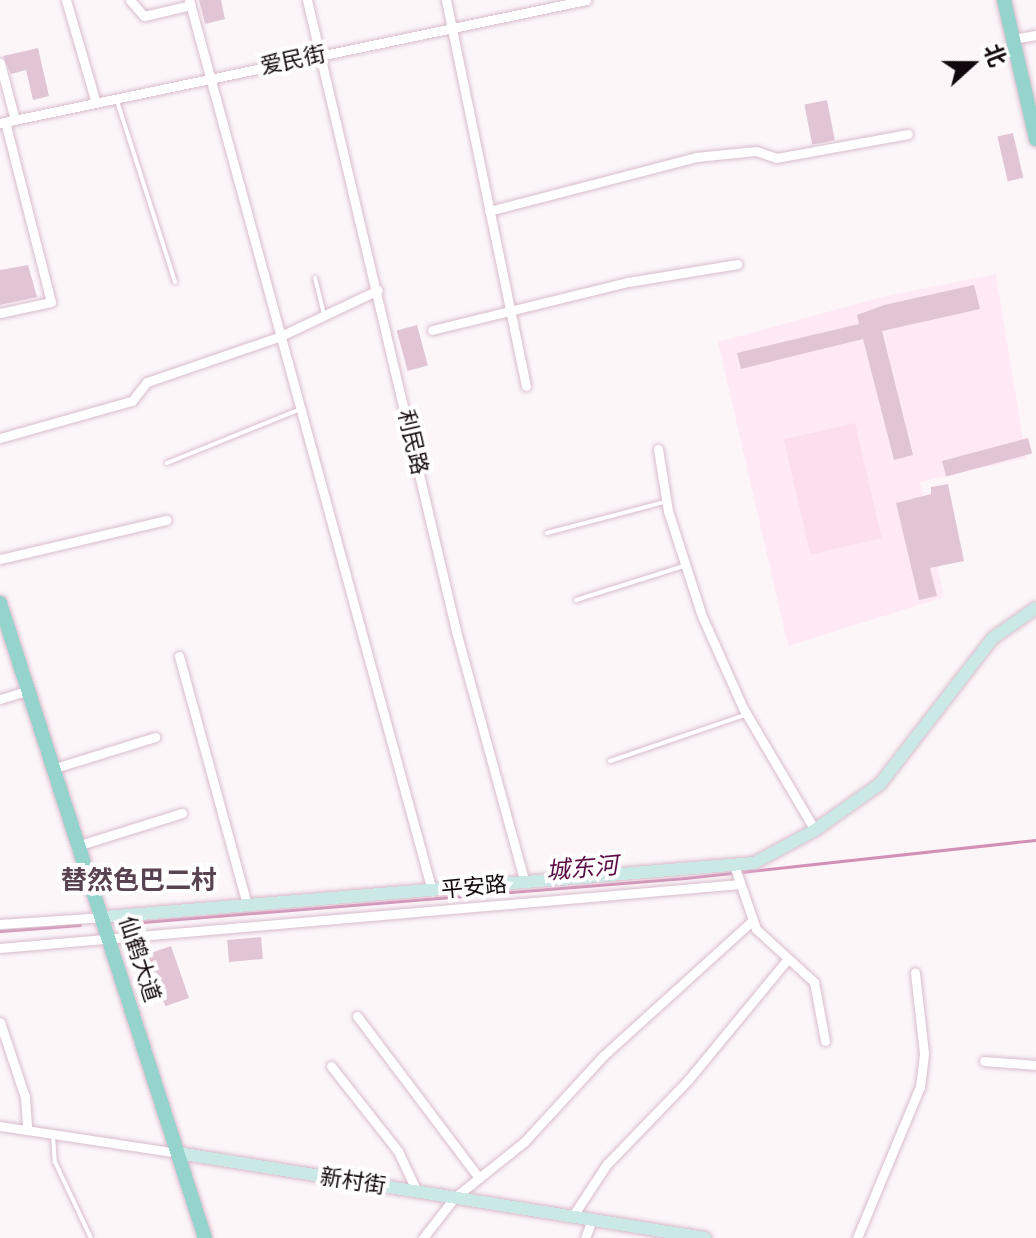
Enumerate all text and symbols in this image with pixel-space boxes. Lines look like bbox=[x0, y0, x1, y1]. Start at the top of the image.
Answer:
north arrow bbox=[932, 24, 1012, 104]
street label: 爱民街 bbox=[258, 40, 328, 80]
text: 北 bbox=[978, 40, 1011, 70]
street label: 利民路 bbox=[393, 407, 433, 477]
water label: 城东河 bbox=[545, 851, 619, 885]
district label: 替然色巴二村 bbox=[61, 865, 217, 897]
street label: 平安路 bbox=[440, 871, 508, 903]
street label: 仙鹤大道 bbox=[114, 913, 166, 1005]
street label: 新村街 bbox=[318, 1163, 388, 1199]

